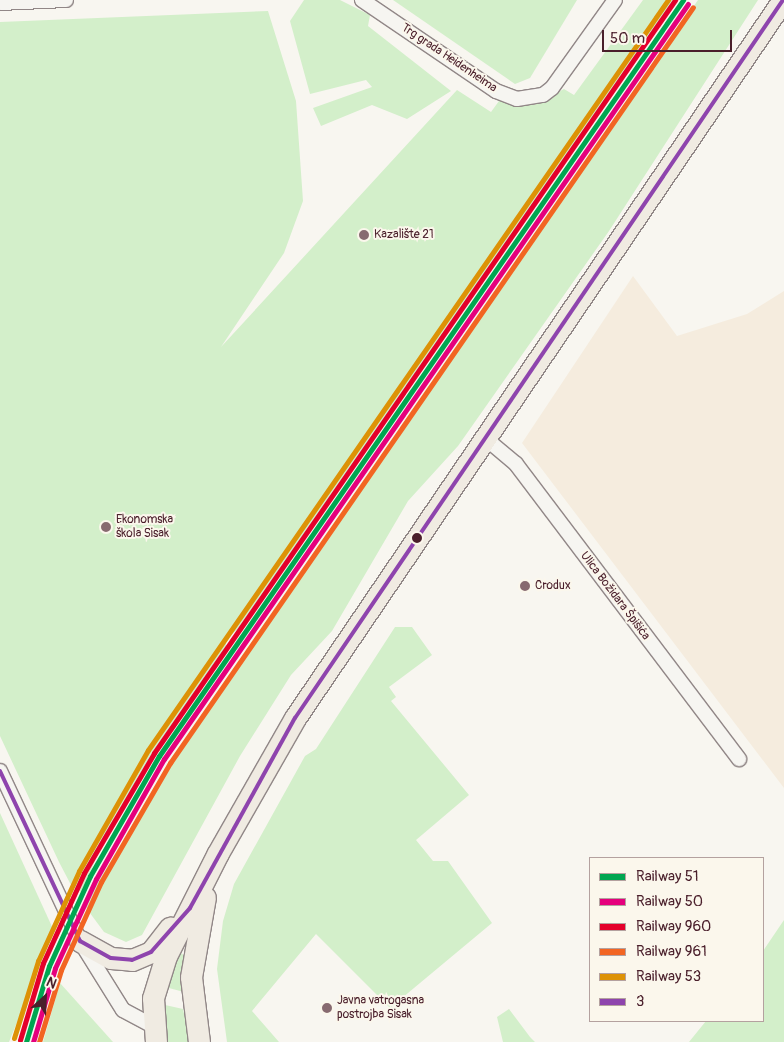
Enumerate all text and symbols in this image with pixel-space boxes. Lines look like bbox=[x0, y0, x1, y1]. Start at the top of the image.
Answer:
scale bar bbox=[604, 20, 734, 52]
street label: Trg grada Heidenheima bbox=[398, 21, 500, 95]
text: 50 m bbox=[610, 29, 645, 48]
place label: Kazalište 21 bbox=[374, 228, 434, 242]
marker: Kazalište 21 bbox=[358, 229, 370, 241]
place label: Ekonomska škola Sisak bbox=[116, 513, 173, 541]
marker: Ekonomska škola Sisak bbox=[100, 521, 112, 533]
unlabelled marker bbox=[412, 533, 422, 543]
street label: Ulica Božidara Špišića bbox=[577, 549, 653, 643]
place label: Crodux bbox=[535, 579, 571, 593]
marker: Crodux bbox=[519, 580, 531, 592]
legend bbox=[589, 857, 764, 1022]
text: Railway 51 bbox=[636, 867, 699, 886]
text: Railway 50 bbox=[636, 892, 703, 911]
text: Railway 960 bbox=[636, 917, 711, 936]
text: Railway 961 bbox=[636, 942, 707, 961]
text: Railway 53 bbox=[636, 967, 701, 986]
north arrow bbox=[20, 972, 70, 1022]
text: N bbox=[44, 973, 59, 993]
text: 3 bbox=[636, 992, 644, 1011]
place label: Javna vatrogasna postrojba Sisak bbox=[337, 994, 424, 1022]
marker: Javna vatrogasna postrojba Sisak bbox=[321, 1002, 333, 1014]

